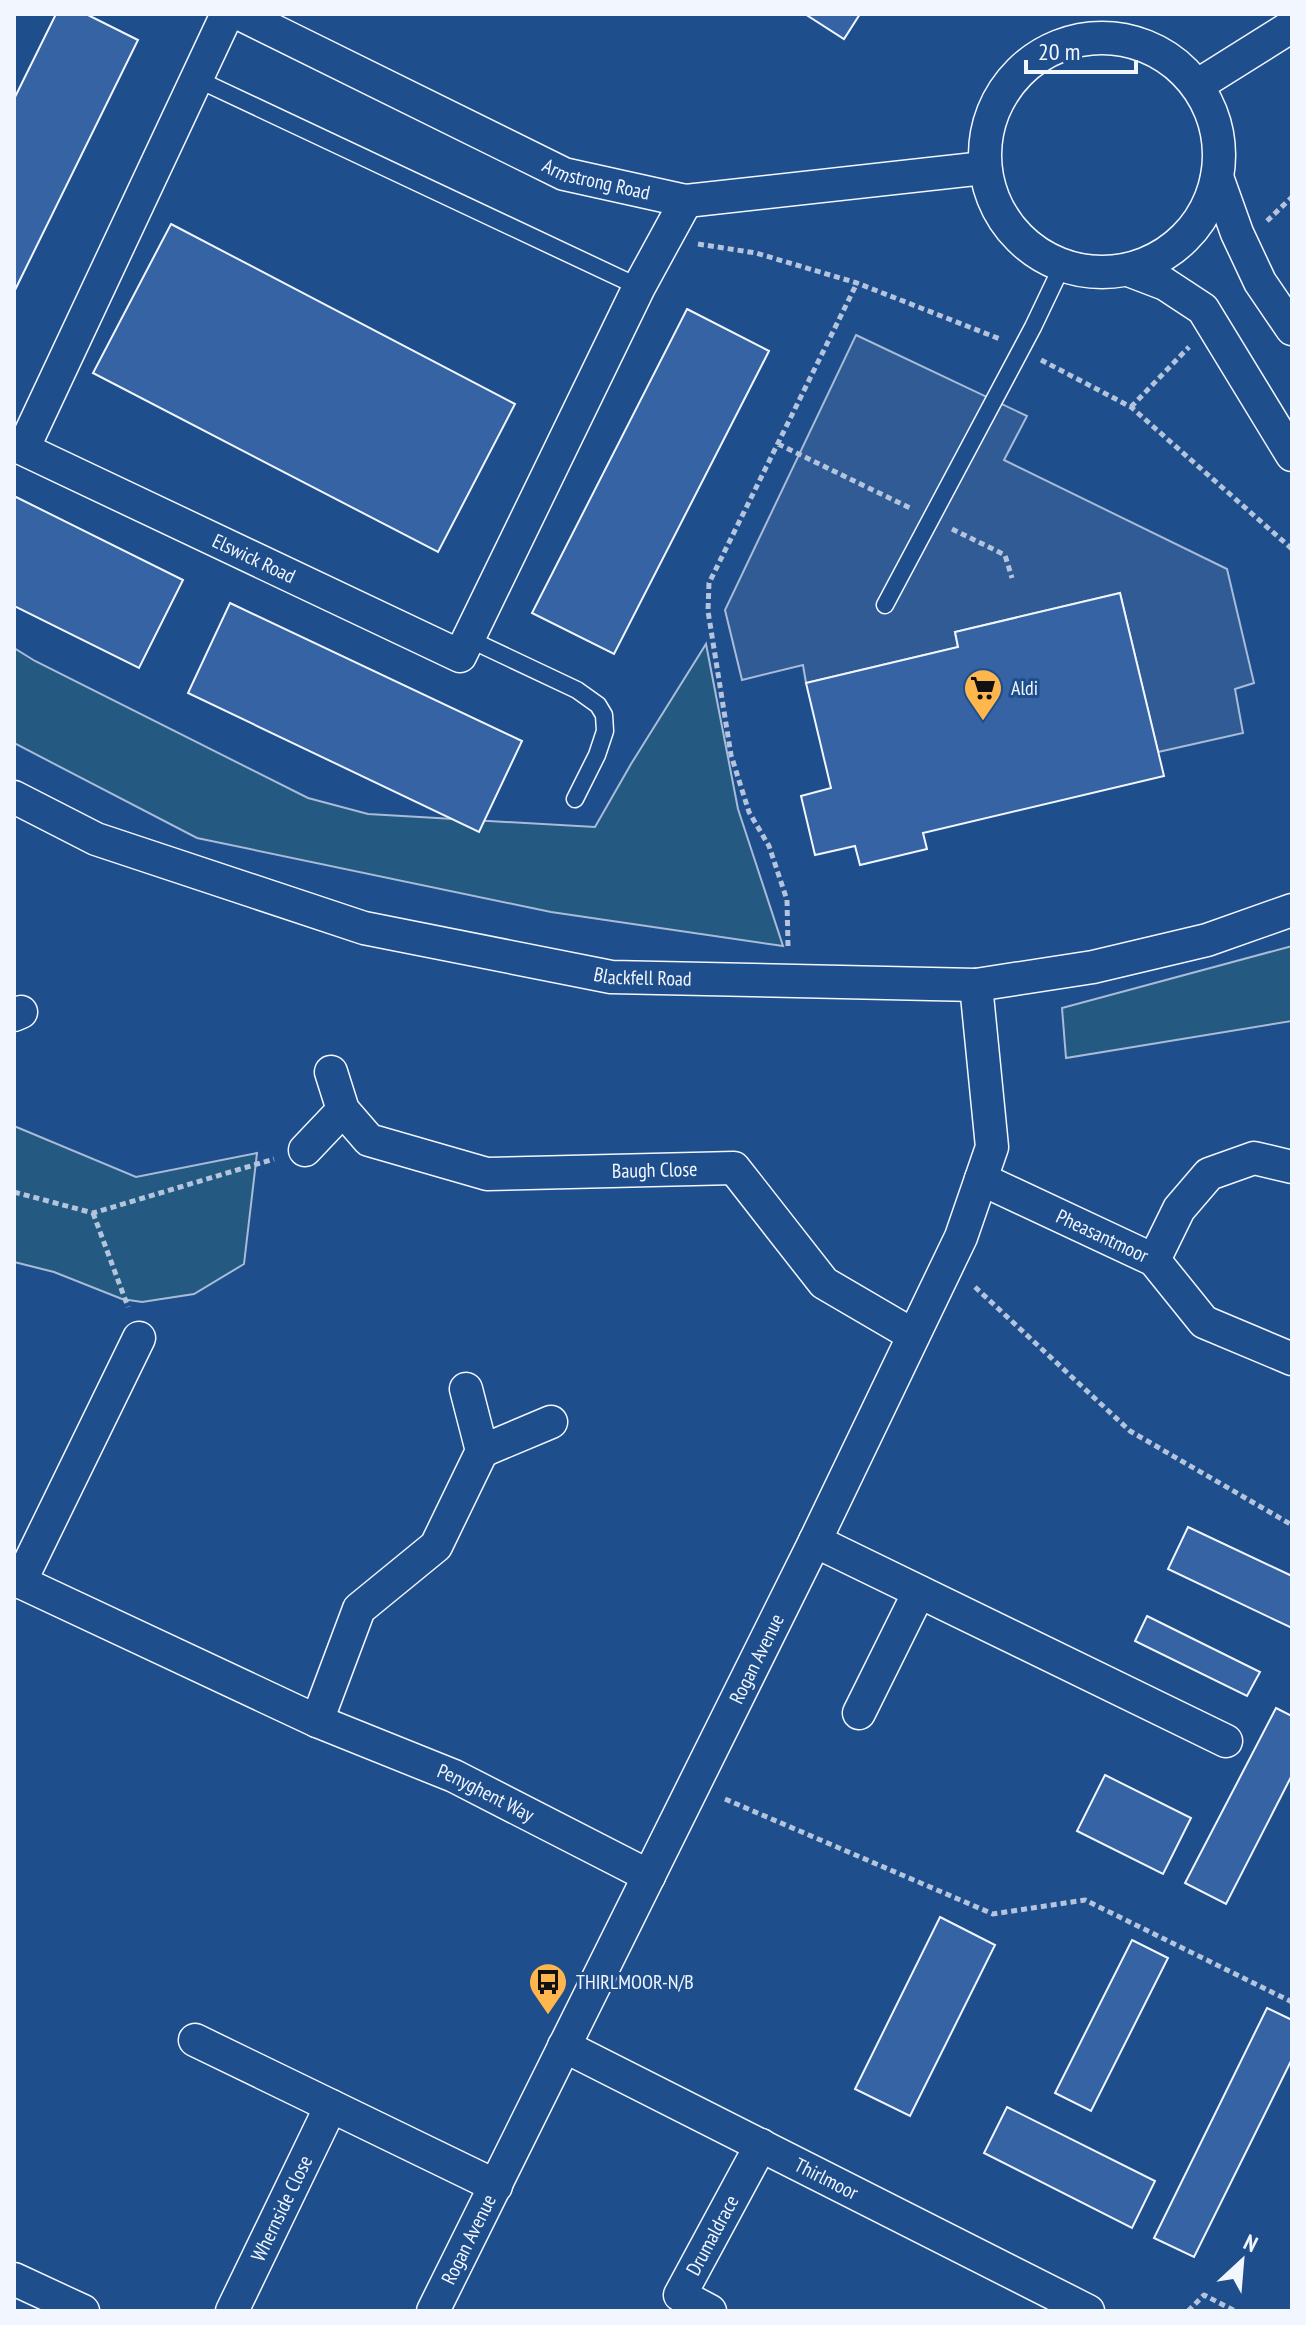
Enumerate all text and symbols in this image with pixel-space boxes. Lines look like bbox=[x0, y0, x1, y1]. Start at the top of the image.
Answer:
scale bar bbox=[1026, 24, 1136, 74]
text: 20 m bbox=[1038, 36, 1080, 67]
street label: Armstrong Road bbox=[538, 152, 652, 206]
street label: Elswick Road bbox=[208, 528, 300, 589]
supermarket icon: Aldi bbox=[962, 667, 1004, 722]
place label: Aldi bbox=[1011, 675, 1038, 701]
street label: Blackfell Road bbox=[591, 961, 692, 992]
street label: Baugh Close bbox=[612, 1156, 698, 1184]
street label: Pheasantmoor bbox=[1052, 1203, 1153, 1269]
street label: Rogan Avenue bbox=[723, 1610, 790, 1708]
street label: Penyghent Way bbox=[433, 1758, 539, 1828]
bus stop icon: THIRLMOOR-N/B bbox=[527, 1961, 569, 2016]
place label: THIRLMOOR-N/B bbox=[576, 1969, 694, 1995]
street label: Whernside Close bbox=[245, 2151, 318, 2266]
street label: Thirlmoor bbox=[790, 2152, 863, 2206]
street label: Rogan Avenue bbox=[435, 2190, 502, 2289]
street label: Drumaldrace bbox=[680, 2190, 745, 2280]
north arrow bbox=[1202, 2221, 1282, 2301]
text: N bbox=[1239, 2228, 1262, 2258]

